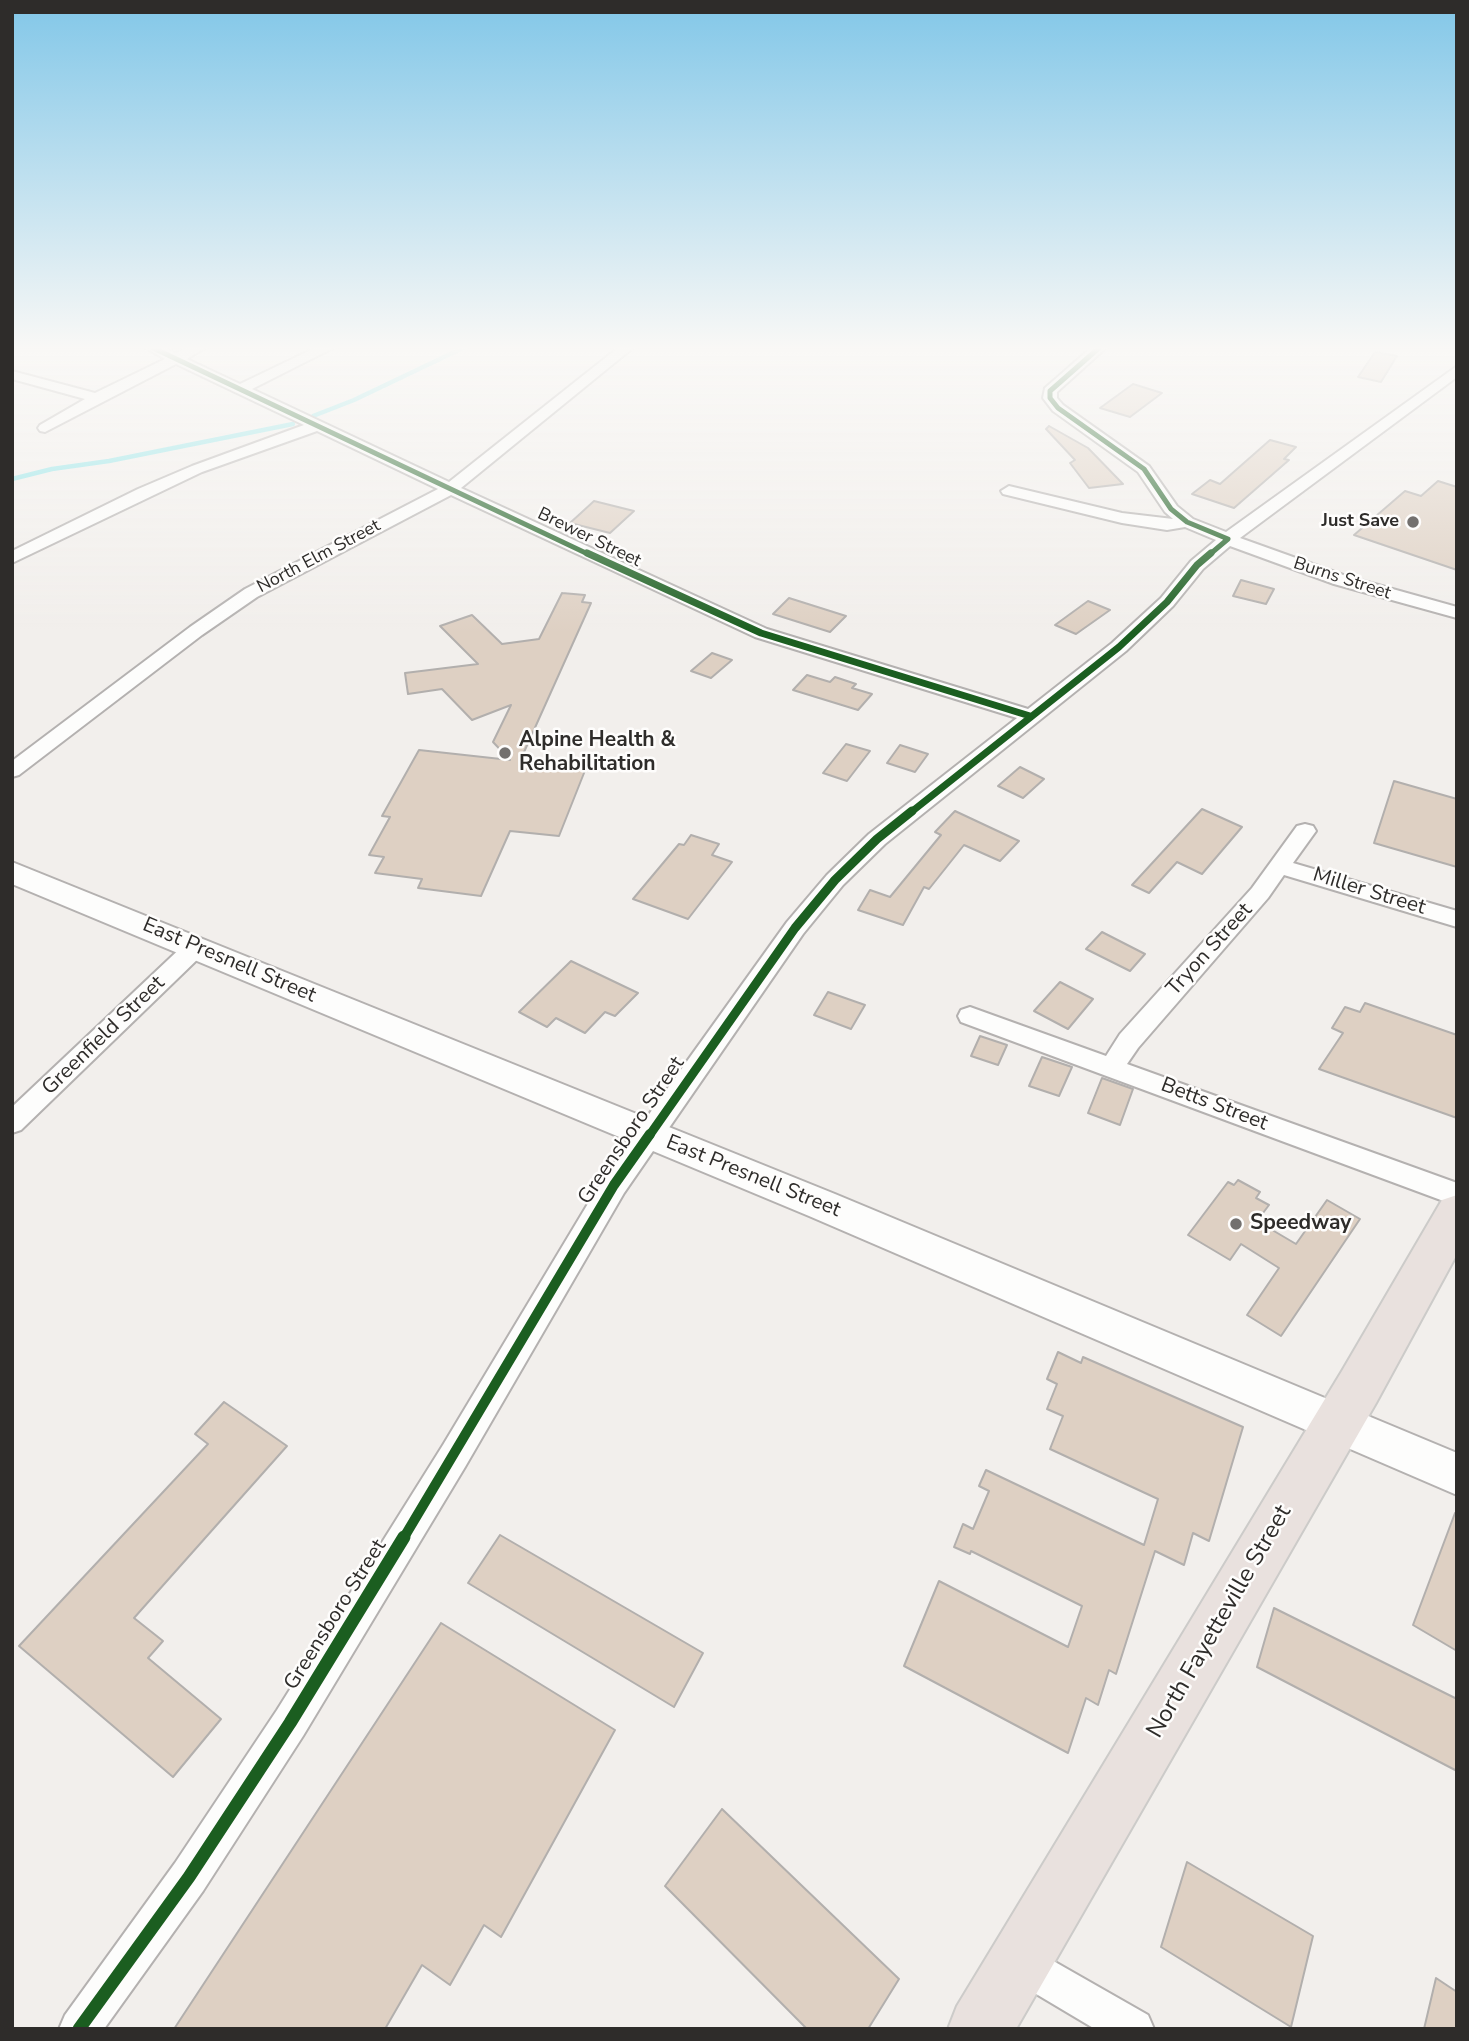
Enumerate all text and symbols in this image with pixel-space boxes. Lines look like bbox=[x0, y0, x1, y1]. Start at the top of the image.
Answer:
street label: Brewer Street bbox=[534, 504, 644, 572]
place label: Just Save bbox=[1322, 511, 1399, 533]
marker: Just Save bbox=[1405, 514, 1421, 530]
street label: North Elm Street bbox=[254, 515, 384, 599]
street label: Burns Street bbox=[1290, 553, 1394, 605]
place label: Alpine Health & Rehabilitation bbox=[519, 728, 675, 778]
marker: Alpine Health & Rehabilitation bbox=[497, 745, 513, 761]
street label: Miller Street bbox=[1310, 863, 1428, 921]
street label: Tryon Street bbox=[1162, 898, 1258, 1002]
street label: East Presnell Street bbox=[139, 913, 319, 1009]
street label: Greenfield Street bbox=[37, 971, 171, 1101]
street label: Greensboro Street bbox=[573, 1052, 691, 1210]
street label: Betts Street bbox=[1157, 1073, 1271, 1137]
street label: East Presnell Street bbox=[662, 1130, 844, 1224]
place label: Speedway bbox=[1250, 1211, 1351, 1237]
marker: Speedway bbox=[1228, 1216, 1244, 1232]
street label: North Fayetteville Street bbox=[1141, 1500, 1299, 1744]
street label: Greensboro Street bbox=[280, 1535, 392, 1695]

